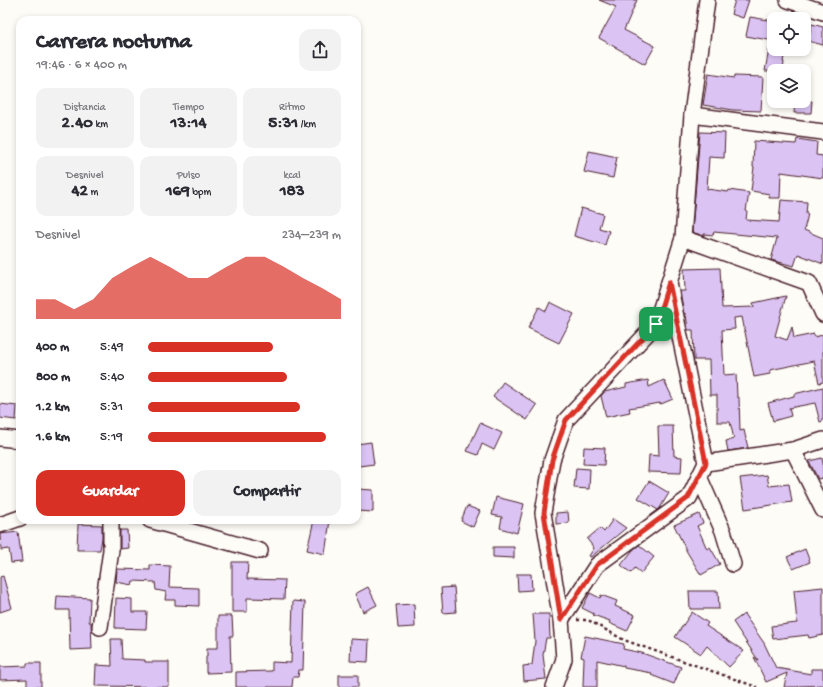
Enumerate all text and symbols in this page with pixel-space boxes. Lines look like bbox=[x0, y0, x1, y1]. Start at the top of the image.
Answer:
map controls bbox=[767, 12, 811, 108]
button: locate bbox=[767, 12, 811, 56]
button: share bbox=[299, 29, 341, 71]
text: Carrera nocturna bbox=[36, 30, 191, 56]
text: 19:46 · 6 × 400 m bbox=[36, 58, 127, 73]
button: layers bbox=[767, 64, 811, 108]
text: Distancia bbox=[64, 102, 106, 114]
text: Tiempo bbox=[173, 102, 204, 114]
text: Ritmo bbox=[279, 102, 305, 114]
text: 2.40 bbox=[61, 114, 93, 134]
text: 13:14 bbox=[171, 114, 206, 134]
text: 5:31 bbox=[268, 114, 298, 134]
text: km bbox=[93, 119, 108, 131]
text: /km bbox=[298, 119, 316, 131]
text: Desnivel bbox=[66, 170, 104, 182]
text: Pulso bbox=[177, 170, 200, 182]
text: kcal bbox=[284, 170, 301, 182]
text: 42 bbox=[71, 182, 88, 202]
text: 169 bbox=[166, 182, 190, 202]
text: 183 bbox=[280, 182, 305, 202]
text: m bbox=[88, 187, 98, 199]
text: bpm bbox=[190, 187, 211, 199]
text: Desnivel bbox=[36, 228, 80, 243]
text: 234–239 m bbox=[282, 228, 341, 243]
pin bbox=[639, 307, 673, 341]
icon: arrive bbox=[645, 313, 667, 335]
text: 400 m bbox=[36, 340, 69, 355]
text: 5:49 bbox=[100, 340, 124, 355]
text: 800 m bbox=[36, 370, 70, 385]
text: 5:40 bbox=[100, 370, 124, 385]
text: 1.2 km bbox=[36, 400, 70, 415]
text: 5:31 bbox=[100, 400, 123, 415]
text: 1.6 km bbox=[36, 430, 70, 445]
text: 5:19 bbox=[100, 430, 123, 445]
button: Guardar bbox=[36, 470, 185, 516]
button: Compartir bbox=[193, 470, 341, 516]

